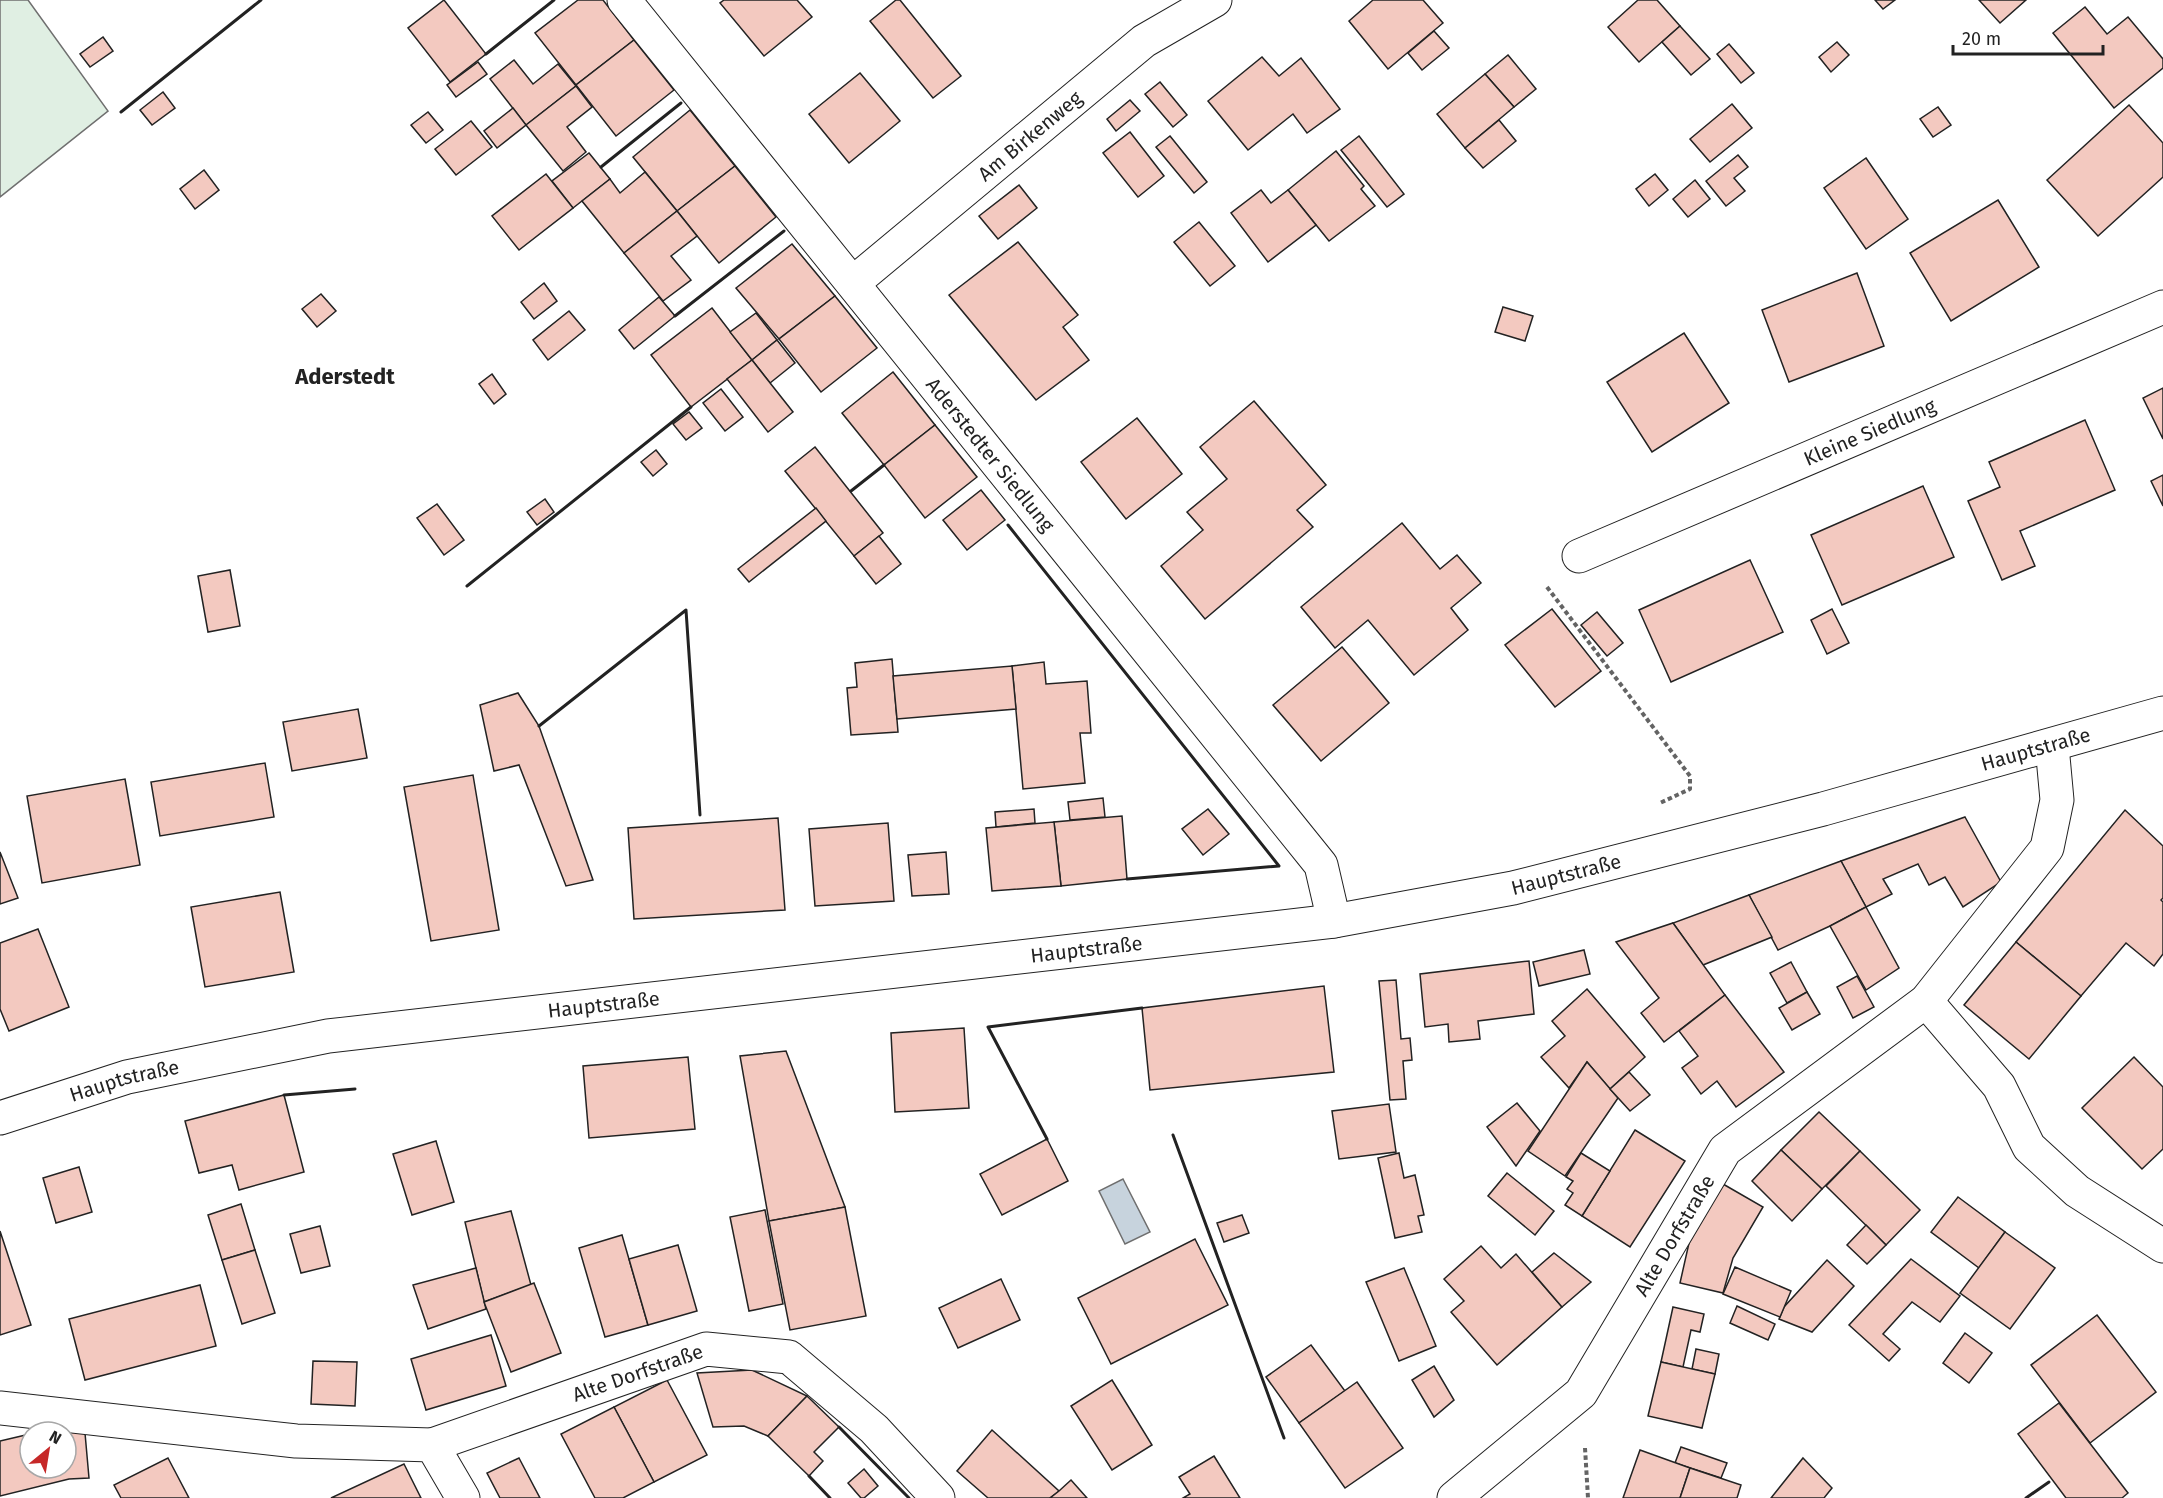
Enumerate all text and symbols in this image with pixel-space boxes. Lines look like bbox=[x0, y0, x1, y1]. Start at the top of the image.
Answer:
scale bar bbox=[1953, 18, 2103, 56]
text: 20 m bbox=[1962, 28, 2001, 50]
street label: Am Birkenweg bbox=[973, 85, 1087, 186]
district label: Aderstedt bbox=[294, 363, 395, 390]
street label: Aderstedter Siedlung bbox=[921, 373, 1060, 537]
street label: Kleine Siedlung bbox=[1800, 393, 1940, 471]
street label: Hauptstraße bbox=[1978, 722, 2093, 776]
street label: Hauptstraße bbox=[1509, 849, 1624, 900]
street label: Hauptstraße bbox=[1029, 931, 1144, 968]
street label: Hauptstraße bbox=[546, 986, 661, 1023]
street label: Hauptstraße bbox=[66, 1055, 181, 1107]
street label: Alte Dorfstraße bbox=[1629, 1170, 1720, 1300]
street label: Alte Dorfstraße bbox=[569, 1339, 706, 1407]
north arrow bbox=[18, 1420, 78, 1480]
text: N bbox=[46, 1427, 65, 1448]

